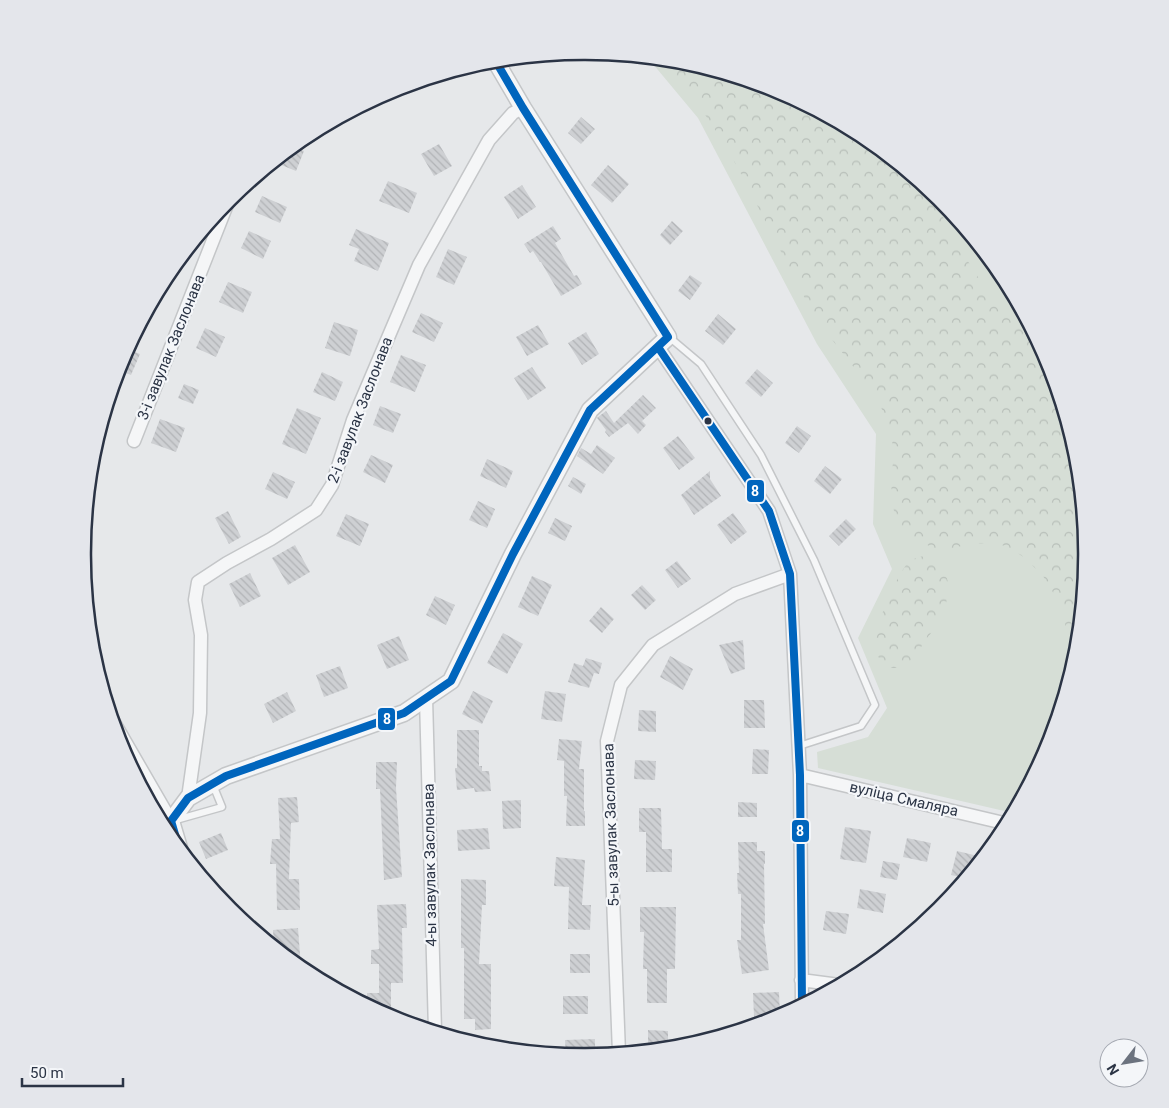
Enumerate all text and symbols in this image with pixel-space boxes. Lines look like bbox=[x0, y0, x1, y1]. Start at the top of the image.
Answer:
street label: 3-і завулак Заслонава bbox=[134, 272, 208, 422]
street label: 2-і завулак Заслонава bbox=[324, 334, 396, 486]
unlabelled marker bbox=[703, 416, 713, 426]
line badge: 8 bbox=[746, 479, 765, 503]
text: 8 bbox=[751, 483, 759, 499]
line badge: 8 bbox=[377, 707, 396, 731]
text: 8 bbox=[383, 711, 391, 727]
street label: 5-ы завулак Заслонава bbox=[599, 743, 623, 907]
street label: вуліца Смаляра bbox=[848, 778, 960, 820]
street label: 4-ы завулак Заслонава bbox=[420, 783, 440, 947]
line badge: 8 bbox=[791, 819, 810, 843]
text: 8 bbox=[796, 823, 804, 839]
north arrow bbox=[1099, 1038, 1149, 1088]
scale bar bbox=[22, 1056, 124, 1088]
text: N bbox=[1103, 1061, 1122, 1078]
text: 50 m bbox=[30, 1064, 64, 1082]

